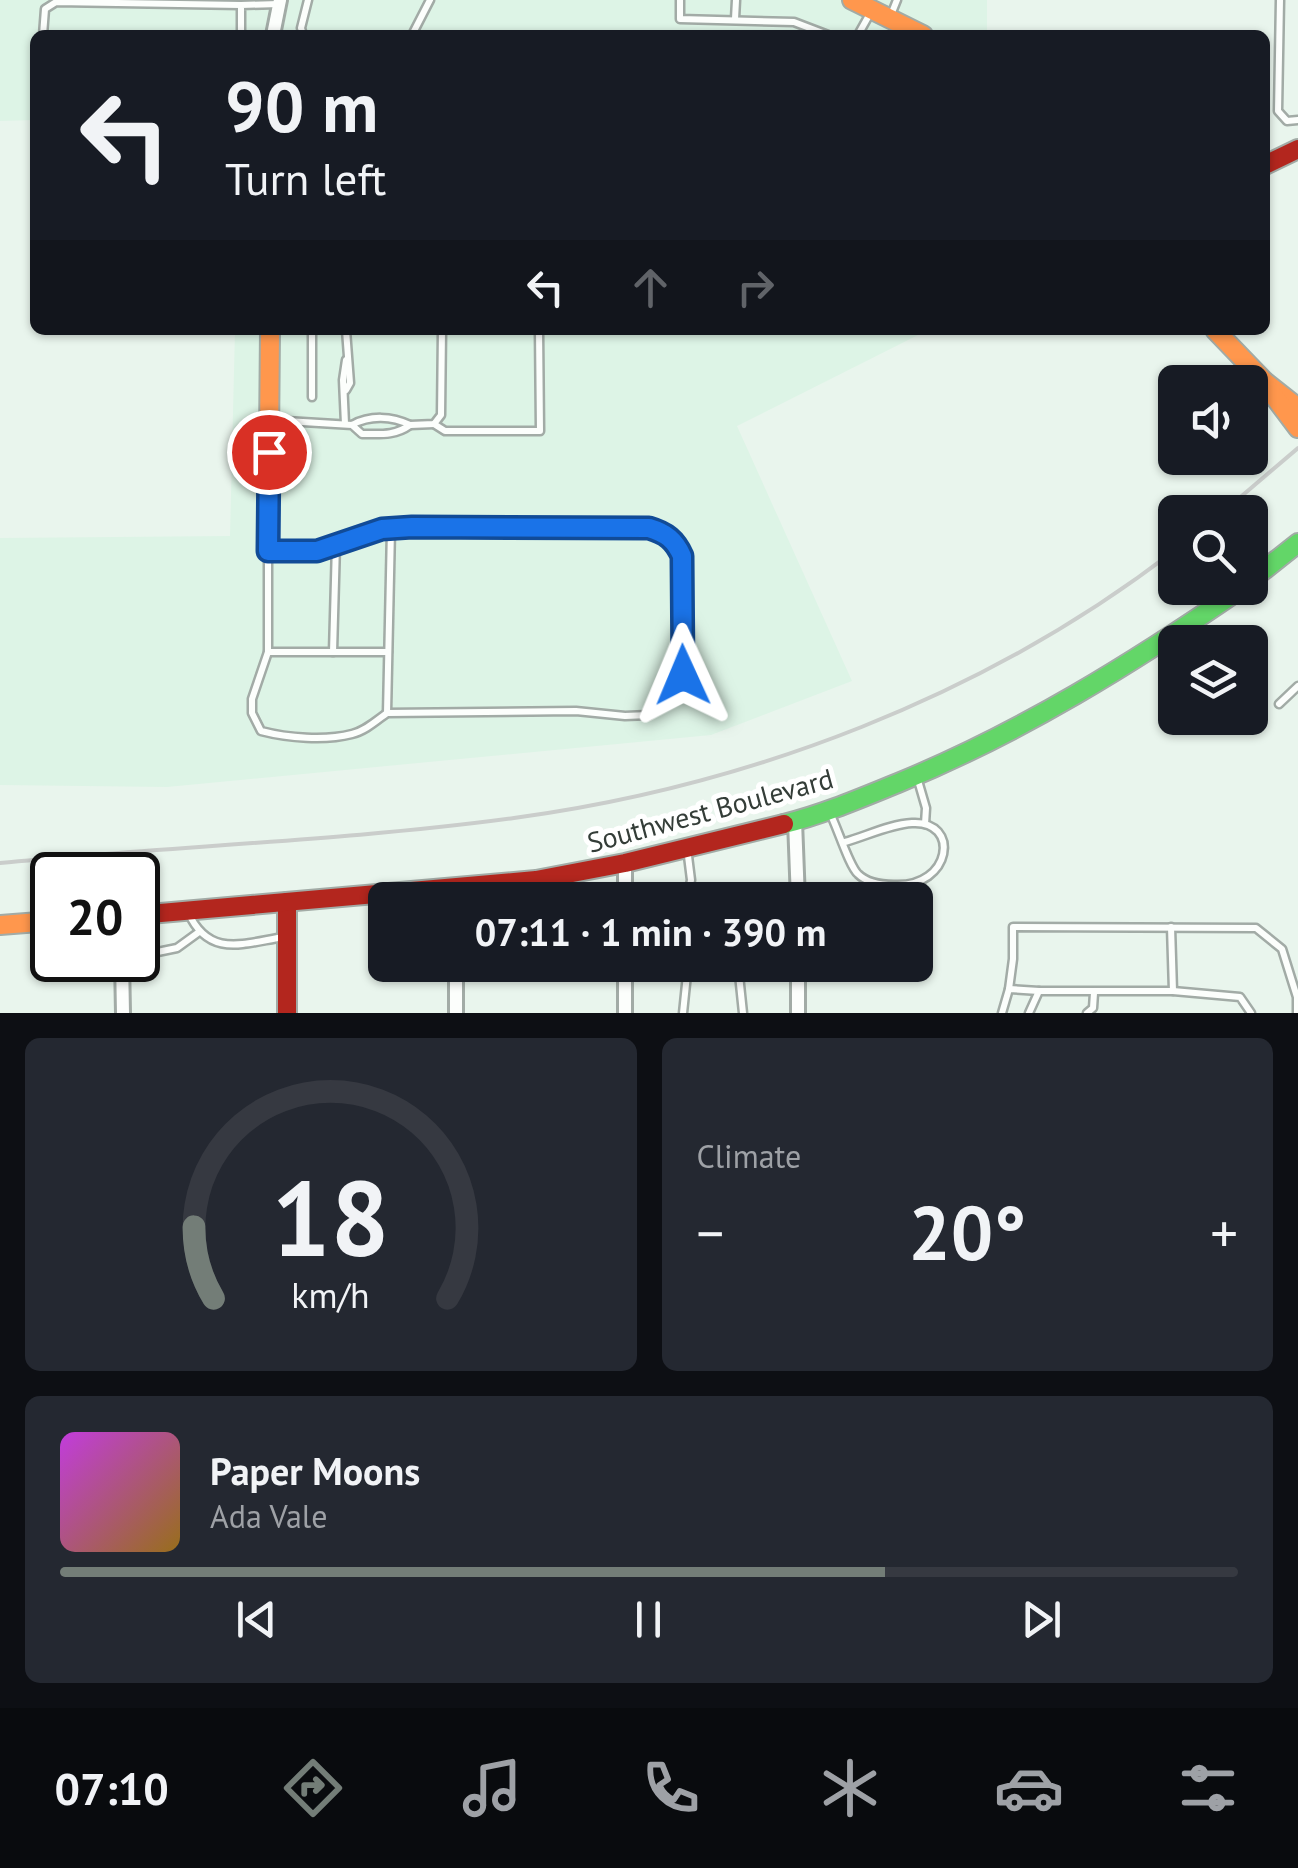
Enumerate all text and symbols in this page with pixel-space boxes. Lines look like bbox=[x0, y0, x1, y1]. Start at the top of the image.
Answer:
text: 90 m bbox=[225, 61, 378, 151]
icon: left bbox=[60, 70, 190, 200]
text: Turn left bbox=[225, 149, 386, 207]
icon: left bbox=[518, 260, 573, 315]
icon: ahead bbox=[623, 260, 678, 315]
icon: right bbox=[728, 260, 783, 315]
map controls bbox=[1158, 365, 1268, 735]
button: sound bbox=[1158, 365, 1268, 475]
pin bbox=[227, 410, 312, 495]
icon: arrive bbox=[242, 425, 297, 480]
button: search bbox=[1158, 495, 1268, 605]
position arrow bbox=[631, 623, 735, 727]
button: layers bbox=[1158, 625, 1268, 735]
street label: Southwest Boulevard bbox=[583, 759, 837, 861]
speed limit sign: 20 bbox=[30, 852, 160, 982]
text: 07:11 · 1 min · 390 m bbox=[475, 907, 826, 956]
text: Climate bbox=[697, 1135, 801, 1177]
text: 18 bbox=[272, 1150, 390, 1285]
text: 20° bbox=[908, 1184, 1026, 1281]
text: − bbox=[697, 1197, 724, 1268]
text: + bbox=[1210, 1197, 1238, 1268]
text: km/h bbox=[292, 1272, 370, 1318]
text: Paper Moons bbox=[210, 1446, 420, 1495]
text: Ada Vale bbox=[210, 1495, 327, 1537]
icon: previous bbox=[229, 1592, 284, 1647]
icon: pause bbox=[621, 1592, 676, 1647]
icon: next bbox=[1014, 1592, 1069, 1647]
icon: directions bbox=[278, 1753, 348, 1823]
icon: music bbox=[457, 1753, 527, 1823]
icon: phone bbox=[636, 1753, 706, 1823]
icon: climate bbox=[815, 1753, 885, 1823]
icon: car bbox=[994, 1753, 1064, 1823]
icon: filters bbox=[1173, 1753, 1243, 1823]
text: 07:10 bbox=[55, 1759, 169, 1817]

